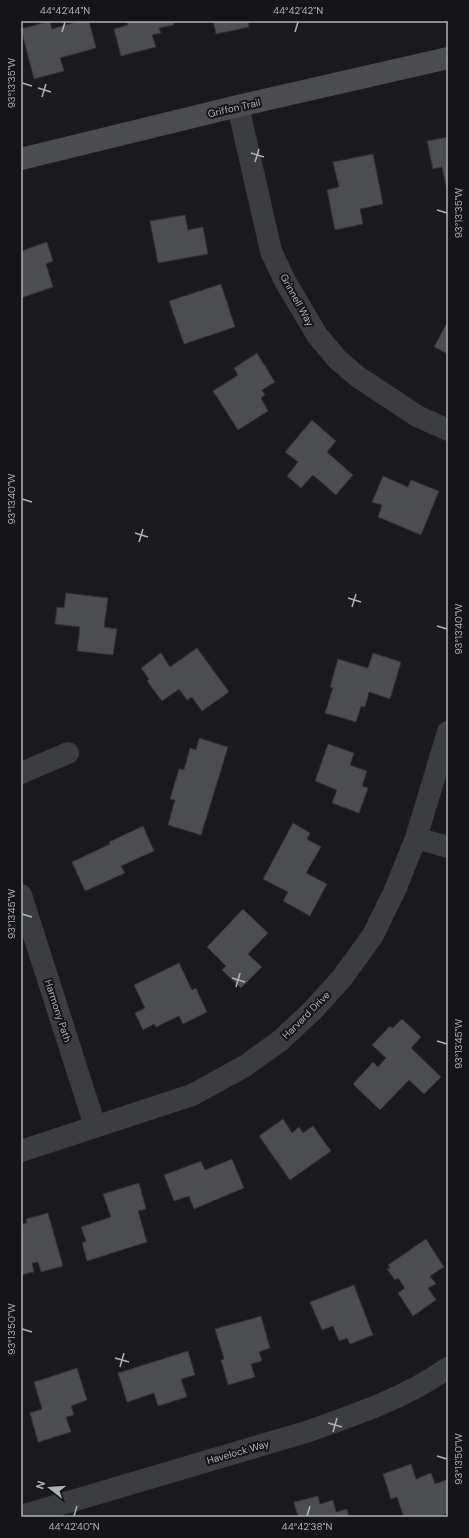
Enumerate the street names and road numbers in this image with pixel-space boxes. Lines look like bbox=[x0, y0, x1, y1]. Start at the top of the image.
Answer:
street label: Griffon Trail bbox=[207, 96, 261, 120]
street label: Grinnell Way bbox=[277, 271, 317, 329]
street label: Harmony Path bbox=[42, 978, 74, 1044]
street label: Harvard Drive bbox=[279, 988, 333, 1042]
street label: Havelock Way bbox=[205, 1437, 271, 1467]

